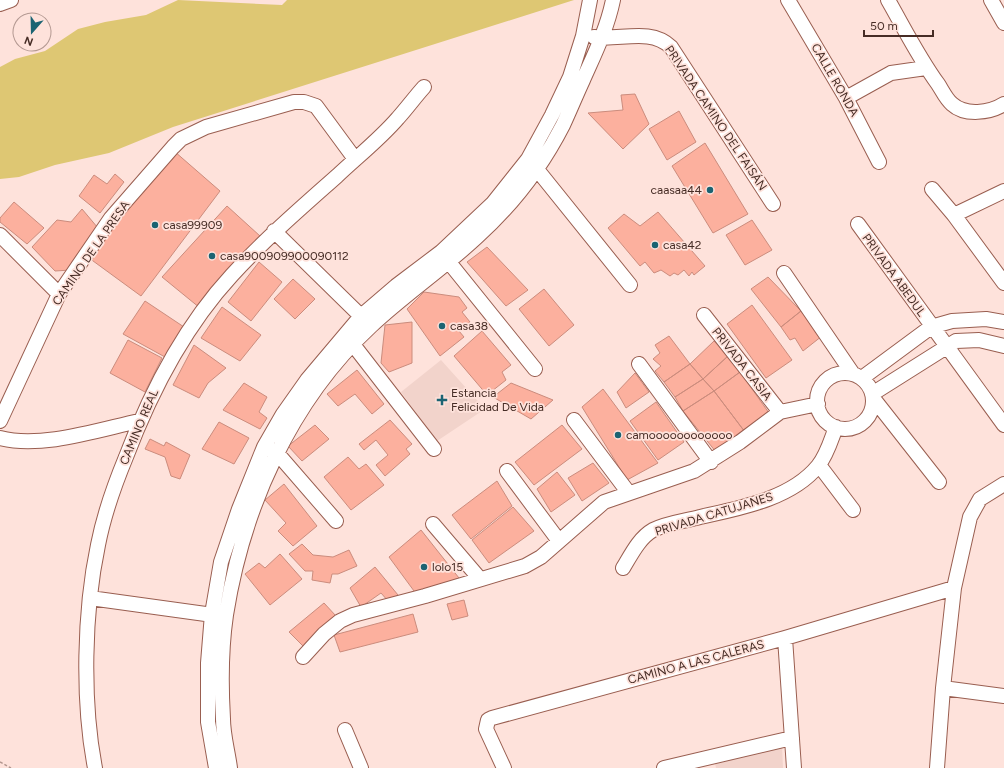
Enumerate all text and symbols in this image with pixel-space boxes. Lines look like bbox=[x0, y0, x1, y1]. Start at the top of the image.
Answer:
north arrow bbox=[12, 12, 52, 52]
scale bar bbox=[864, 12, 933, 38]
text: 50 m bbox=[870, 19, 898, 33]
text: N bbox=[23, 33, 35, 48]
street label: CALLE RONDA bbox=[808, 41, 862, 119]
street label: PRIVADA CAMINO DEL FAISÁN bbox=[662, 43, 770, 193]
place label: caasaa44 bbox=[651, 183, 703, 197]
marker: caasaa44 bbox=[705, 185, 715, 195]
street label: CAMINO DE LA PRESA bbox=[50, 198, 132, 308]
place label: casa99909 bbox=[163, 218, 222, 232]
marker: casa99909 bbox=[150, 220, 160, 230]
street label: PRIVADA ABEDUL bbox=[859, 231, 929, 320]
place label: casa42 bbox=[663, 238, 701, 252]
marker: casa42 bbox=[650, 240, 660, 250]
place label: casa900909900090112 bbox=[220, 249, 349, 263]
marker: casa900909900090112 bbox=[207, 251, 217, 261]
place label: casa38 bbox=[450, 319, 488, 333]
marker: casa38 bbox=[437, 321, 447, 331]
street label: PRIVADA CASIA bbox=[709, 325, 775, 403]
street label: CAMINO REAL bbox=[117, 386, 162, 467]
place label: Estancia Felicidad De Vida bbox=[451, 386, 544, 414]
marker: Estancia Felicidad De Vida bbox=[436, 394, 448, 406]
place label: camoooooooooooo bbox=[626, 428, 732, 442]
marker: camoooooooooooo bbox=[613, 430, 623, 440]
street label: PRIVADA CATUJANES bbox=[653, 489, 775, 539]
place label: lolo15 bbox=[432, 560, 463, 574]
marker: lolo15 bbox=[419, 562, 429, 572]
street label: CAMINO A LAS CALERAS bbox=[626, 637, 766, 687]

